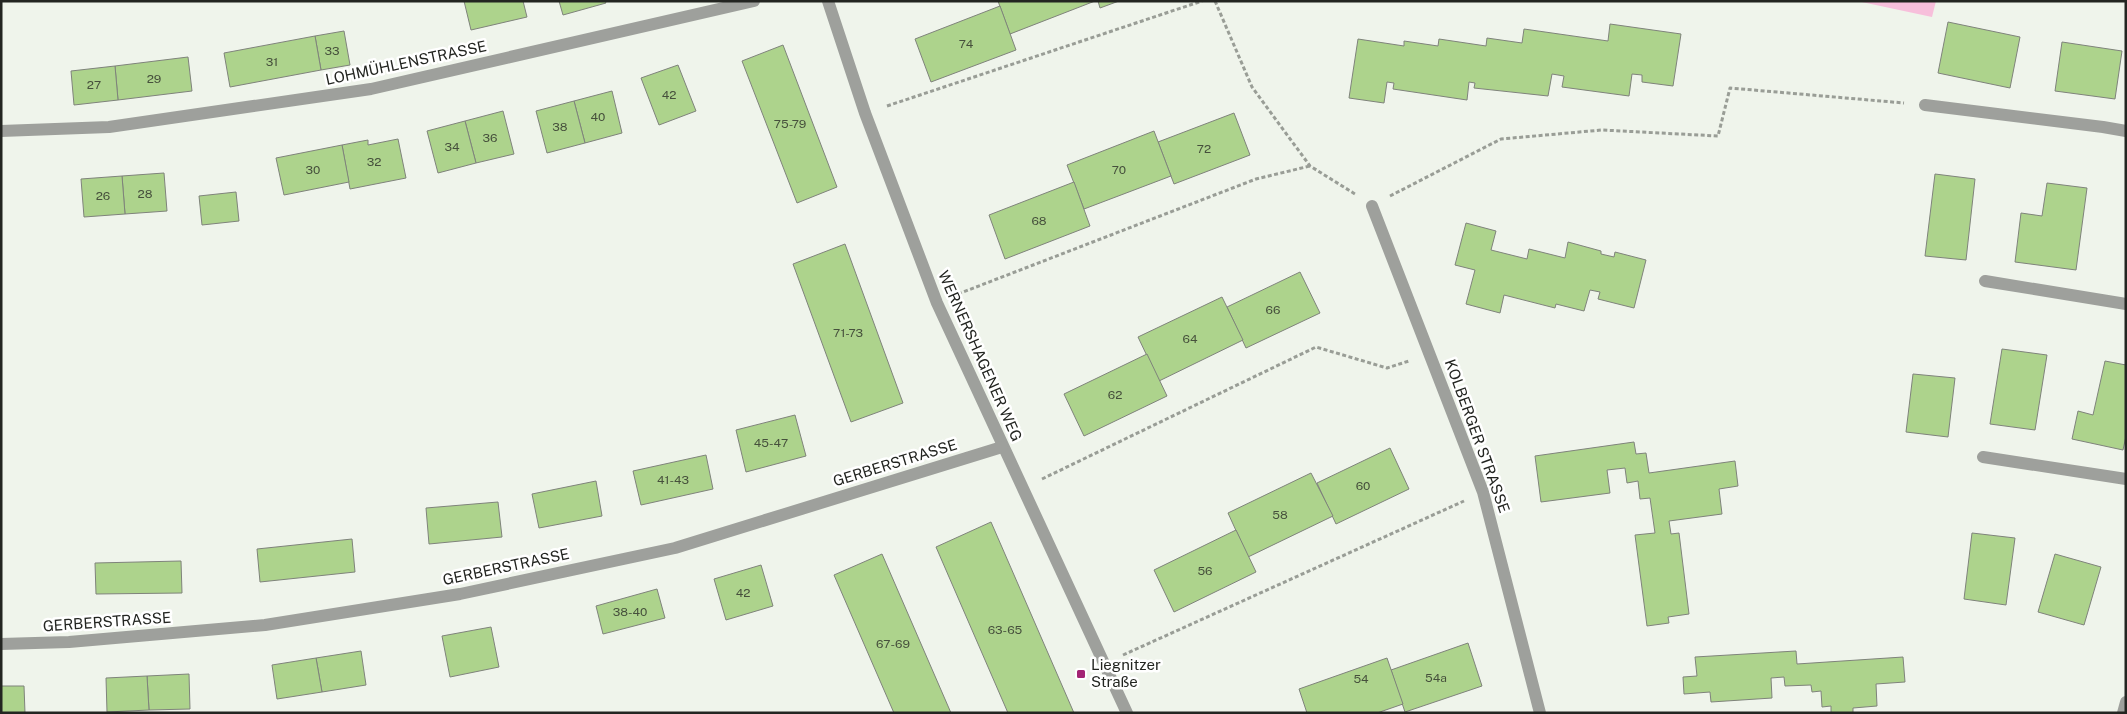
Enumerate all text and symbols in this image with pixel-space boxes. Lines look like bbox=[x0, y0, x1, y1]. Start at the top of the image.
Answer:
street label: LOHMÜHLENSTRASSE bbox=[324, 36, 488, 88]
house number: 74 bbox=[959, 37, 974, 51]
house number: 33 bbox=[324, 44, 340, 58]
house number: 31 bbox=[266, 55, 278, 69]
house number: 29 bbox=[147, 72, 161, 86]
house number: 27 bbox=[87, 78, 101, 92]
house number: 42 bbox=[662, 88, 676, 102]
house number: 40 bbox=[591, 110, 605, 124]
house number: 75-79 bbox=[774, 117, 806, 131]
house number: 38 bbox=[552, 120, 568, 134]
house number: 36 bbox=[483, 131, 497, 145]
house number: 34 bbox=[444, 140, 460, 154]
house number: 72 bbox=[1197, 142, 1211, 156]
house number: 32 bbox=[367, 155, 381, 169]
house number: 30 bbox=[306, 163, 320, 177]
house number: 70 bbox=[1112, 163, 1126, 177]
house number: 28 bbox=[138, 187, 153, 201]
house number: 26 bbox=[96, 189, 110, 203]
house number: 68 bbox=[1031, 214, 1047, 228]
street label: WERNERSHAGENER WEG bbox=[935, 268, 1026, 444]
house number: 66 bbox=[1266, 303, 1280, 317]
house number: 71-73 bbox=[833, 326, 863, 340]
house number: 64 bbox=[1183, 332, 1198, 346]
street label: KOLBERGER STRASSE bbox=[1442, 357, 1513, 515]
house number: 62 bbox=[1108, 388, 1122, 402]
house number: 45-47 bbox=[754, 436, 788, 450]
street label: GERBERSTRASSE bbox=[831, 436, 959, 489]
house number: 41-43 bbox=[657, 473, 689, 487]
house number: 60 bbox=[1356, 479, 1370, 493]
house number: 58 bbox=[1272, 508, 1288, 522]
street label: GERBERSTRASSE bbox=[441, 545, 571, 588]
house number: 56 bbox=[1197, 564, 1213, 578]
house number: 42 bbox=[736, 586, 750, 600]
house number: 38-40 bbox=[613, 605, 647, 619]
street label: GERBERSTRASSE bbox=[42, 609, 172, 634]
house number: 63-65 bbox=[988, 623, 1023, 637]
house number: 67-69 bbox=[876, 637, 910, 651]
place label: Liegnitzer Straße bbox=[1091, 656, 1161, 690]
marker: Liegnitzer Straße bbox=[1075, 668, 1087, 680]
house number: 54a bbox=[1425, 671, 1447, 685]
house number: 54 bbox=[1353, 672, 1369, 686]

